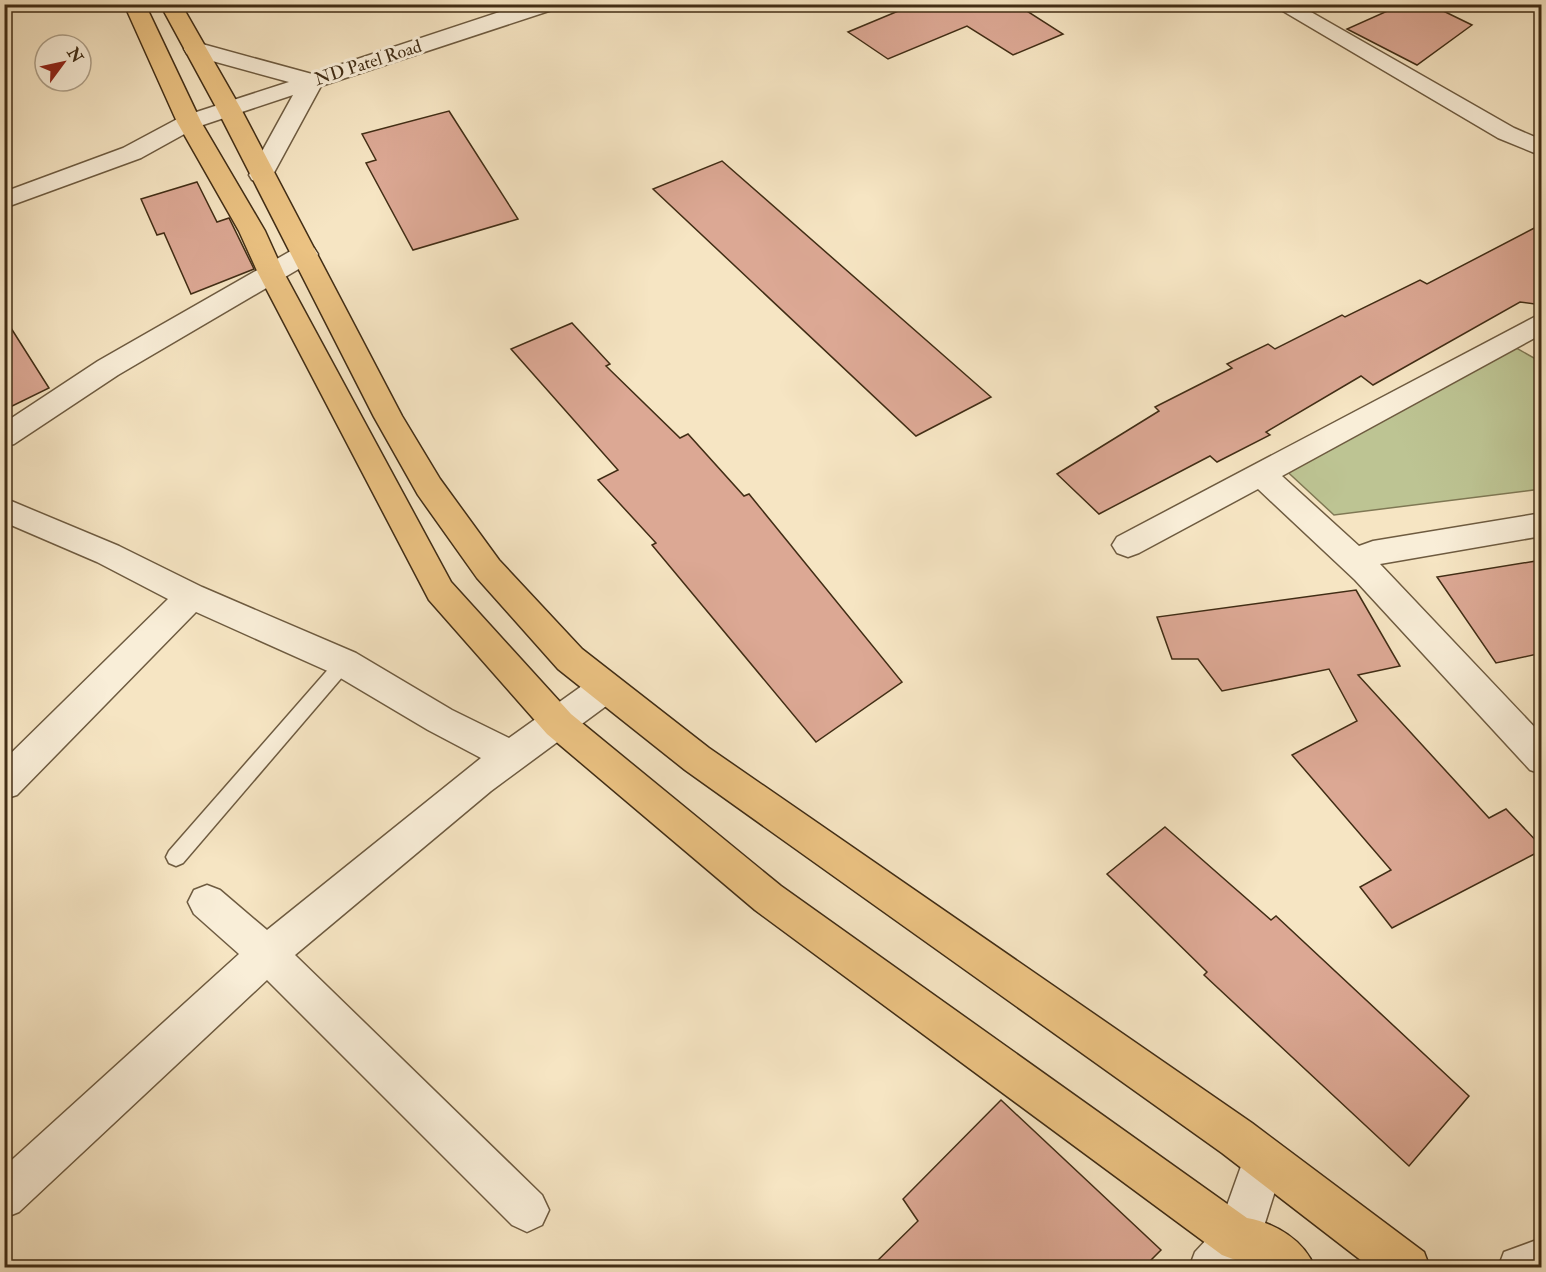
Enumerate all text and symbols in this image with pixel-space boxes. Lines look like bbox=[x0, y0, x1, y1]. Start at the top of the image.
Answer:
north arrow bbox=[33, 33, 93, 93]
street label: ND Patel Road bbox=[311, 35, 425, 91]
text: N bbox=[62, 43, 87, 67]

